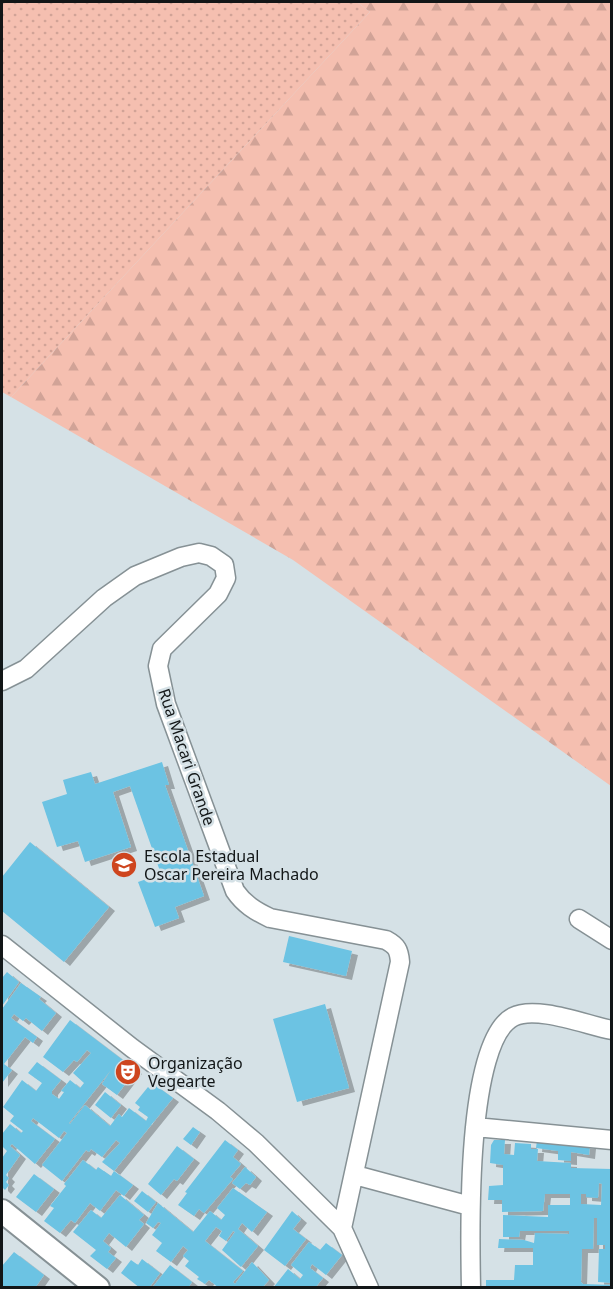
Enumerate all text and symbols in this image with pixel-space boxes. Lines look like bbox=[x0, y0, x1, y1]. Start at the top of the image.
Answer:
street label: Rua Macari Grande bbox=[153, 685, 221, 829]
place label: Escola Estadual Oscar Pereira Machado bbox=[144, 845, 319, 885]
school or university icon: Escola Estadual Oscar Pereira Machado bbox=[109, 850, 139, 880]
place label: Organização Vegearte bbox=[148, 1052, 243, 1092]
theatre icon: Organização Vegearte bbox=[113, 1057, 143, 1087]

